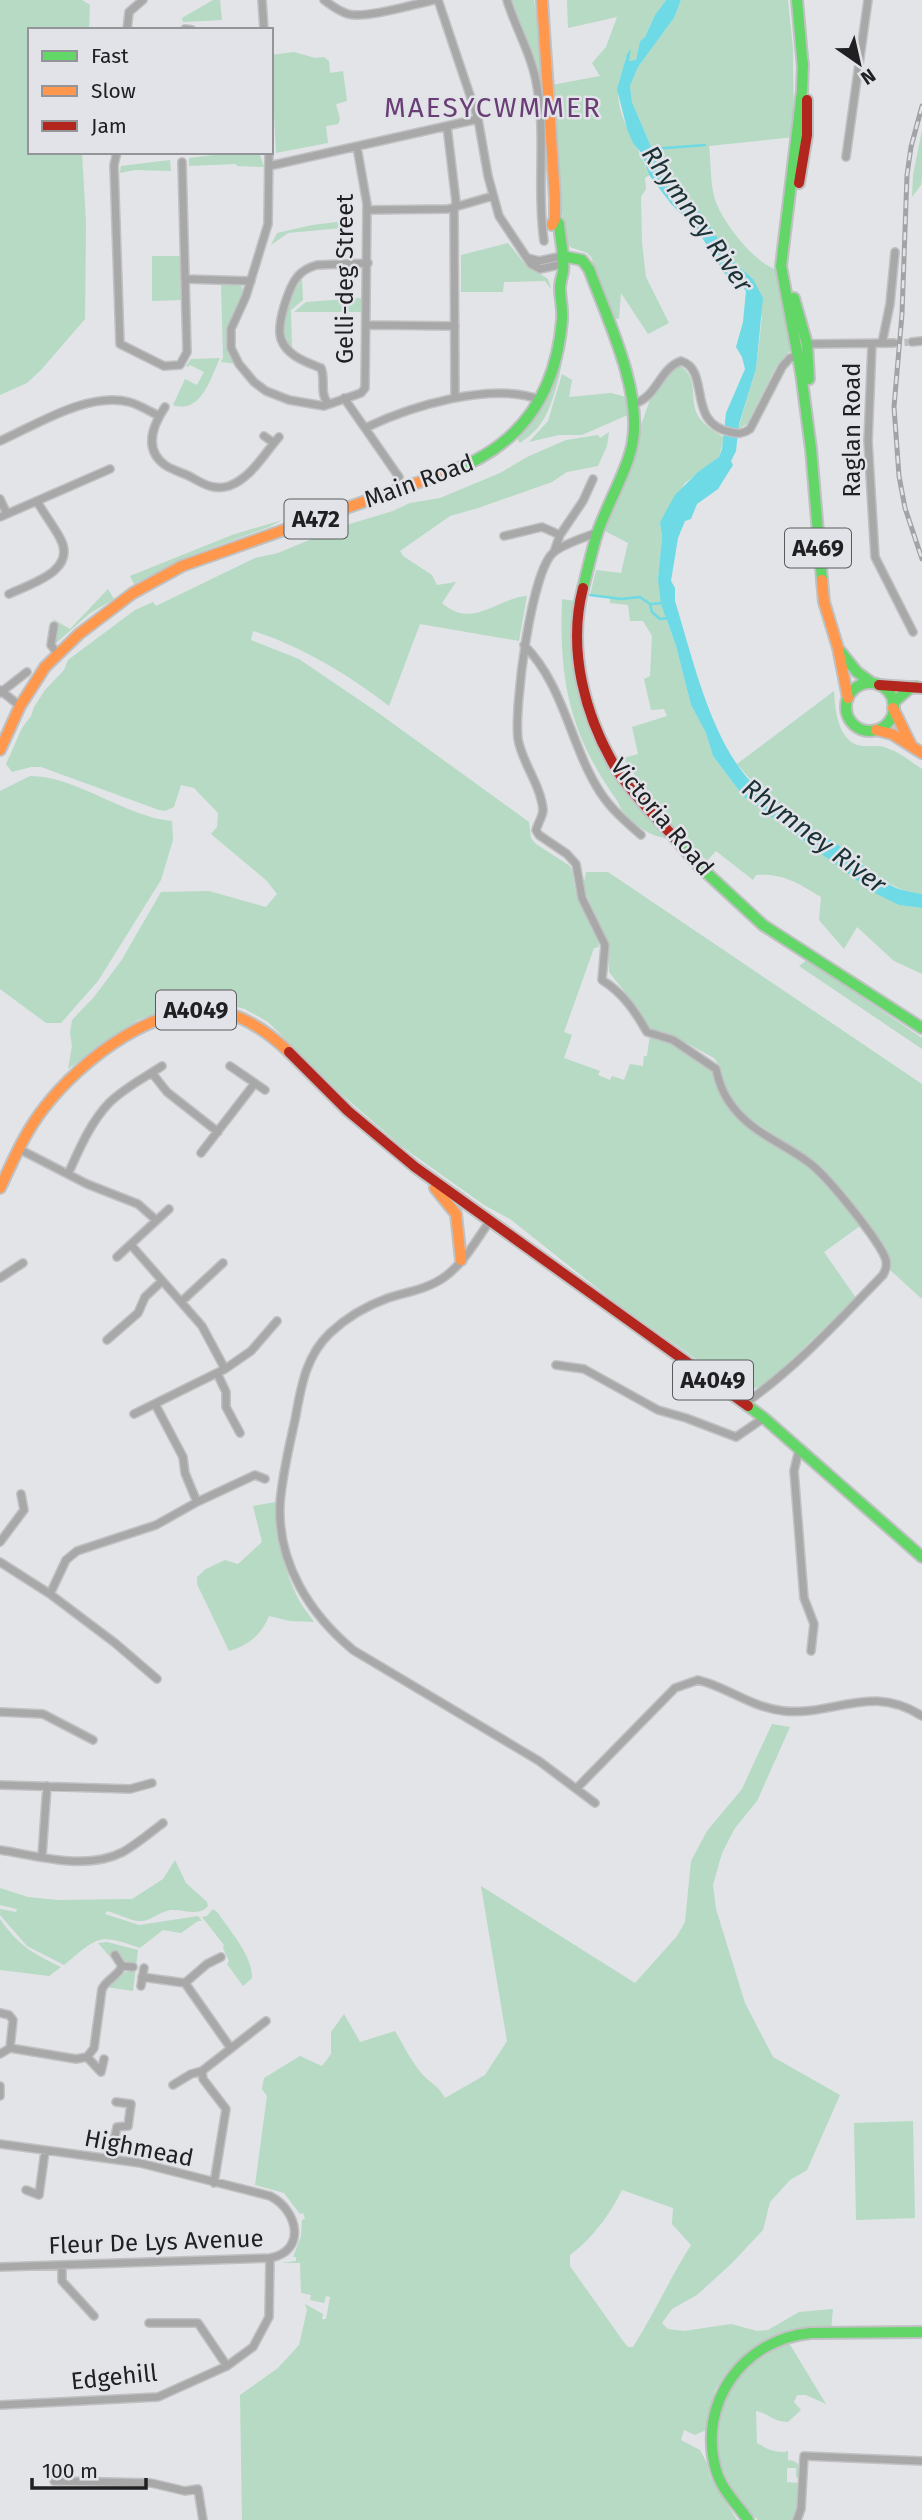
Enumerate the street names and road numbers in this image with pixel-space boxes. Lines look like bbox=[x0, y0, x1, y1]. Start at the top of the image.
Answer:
street label: Gelli-deg Street bbox=[331, 194, 359, 364]
street label: Raglan Road bbox=[838, 362, 866, 498]
street label: Main Road bbox=[361, 448, 477, 514]
road number: A472 bbox=[284, 499, 348, 538]
road number: A469 bbox=[785, 528, 851, 568]
street label: Victoria Road bbox=[605, 753, 719, 881]
road number: A4049 bbox=[156, 990, 236, 1030]
road number: A4049 bbox=[673, 1360, 753, 1400]
street label: Highmead bbox=[82, 2124, 196, 2172]
street label: Fleur De Lys Avenue bbox=[48, 2224, 264, 2260]
street label: Edgehill bbox=[69, 2359, 159, 2395]

